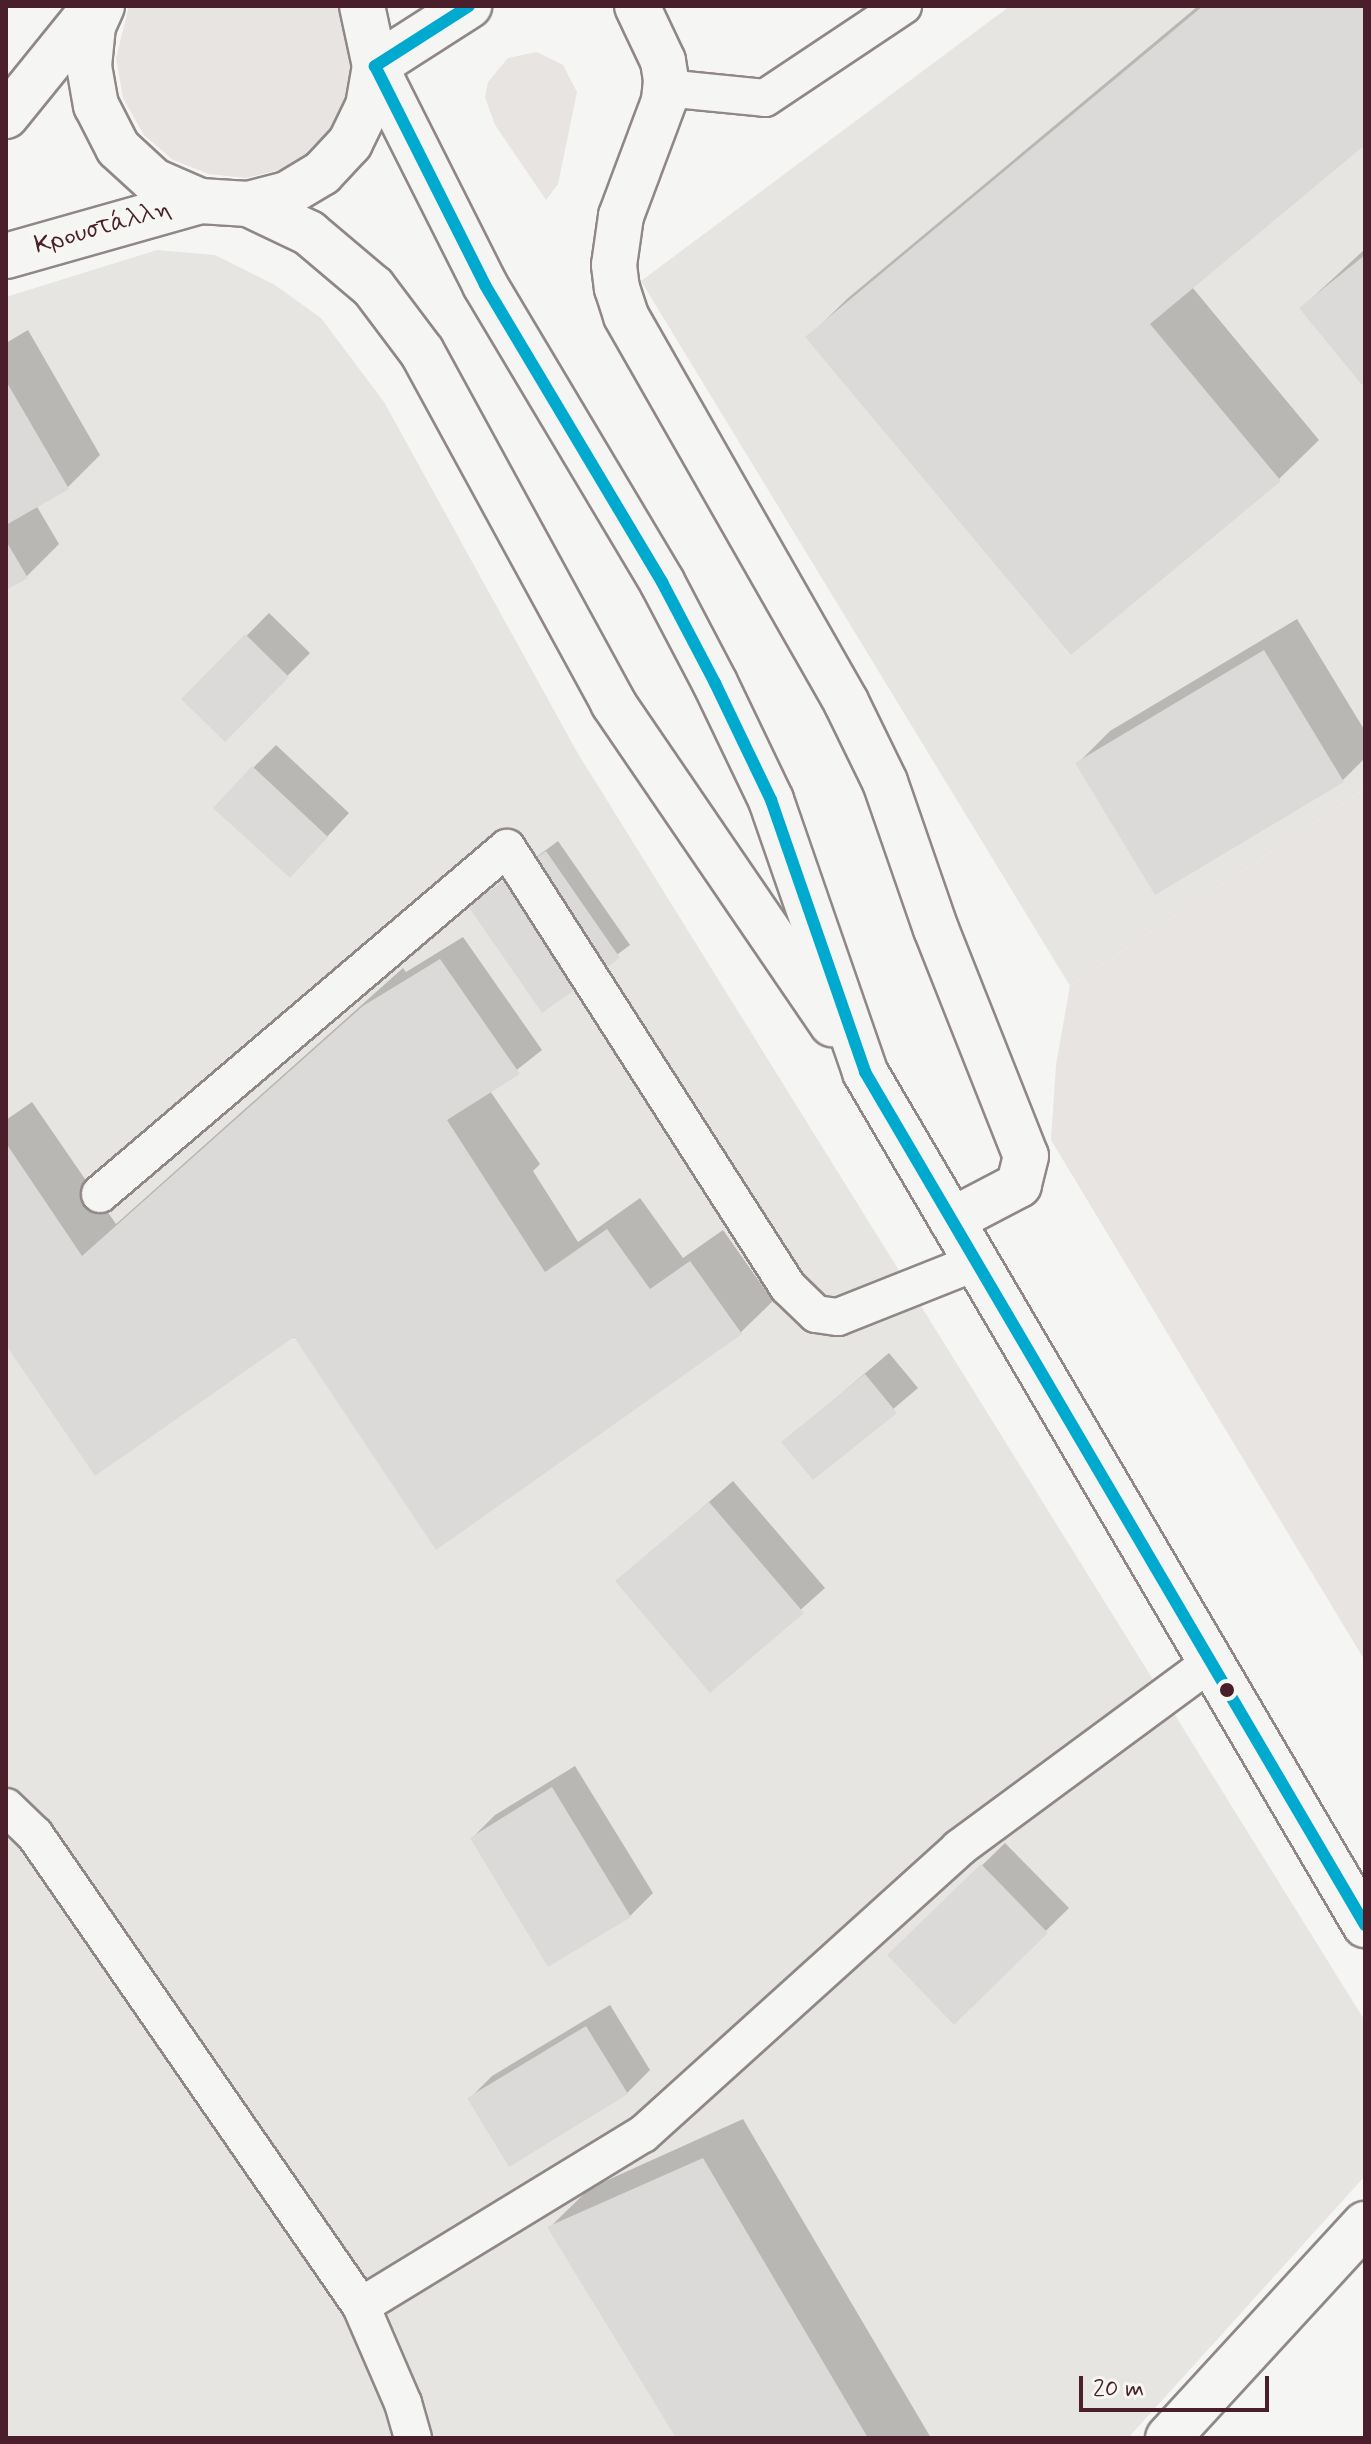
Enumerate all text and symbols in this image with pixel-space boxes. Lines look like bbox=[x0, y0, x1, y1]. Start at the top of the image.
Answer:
street label: Κρουστάλλη bbox=[31, 194, 175, 262]
unlabelled marker bbox=[1219, 1682, 1235, 1698]
scale bar bbox=[1083, 2360, 1273, 2410]
text: 20 m bbox=[1093, 2374, 1144, 2405]

